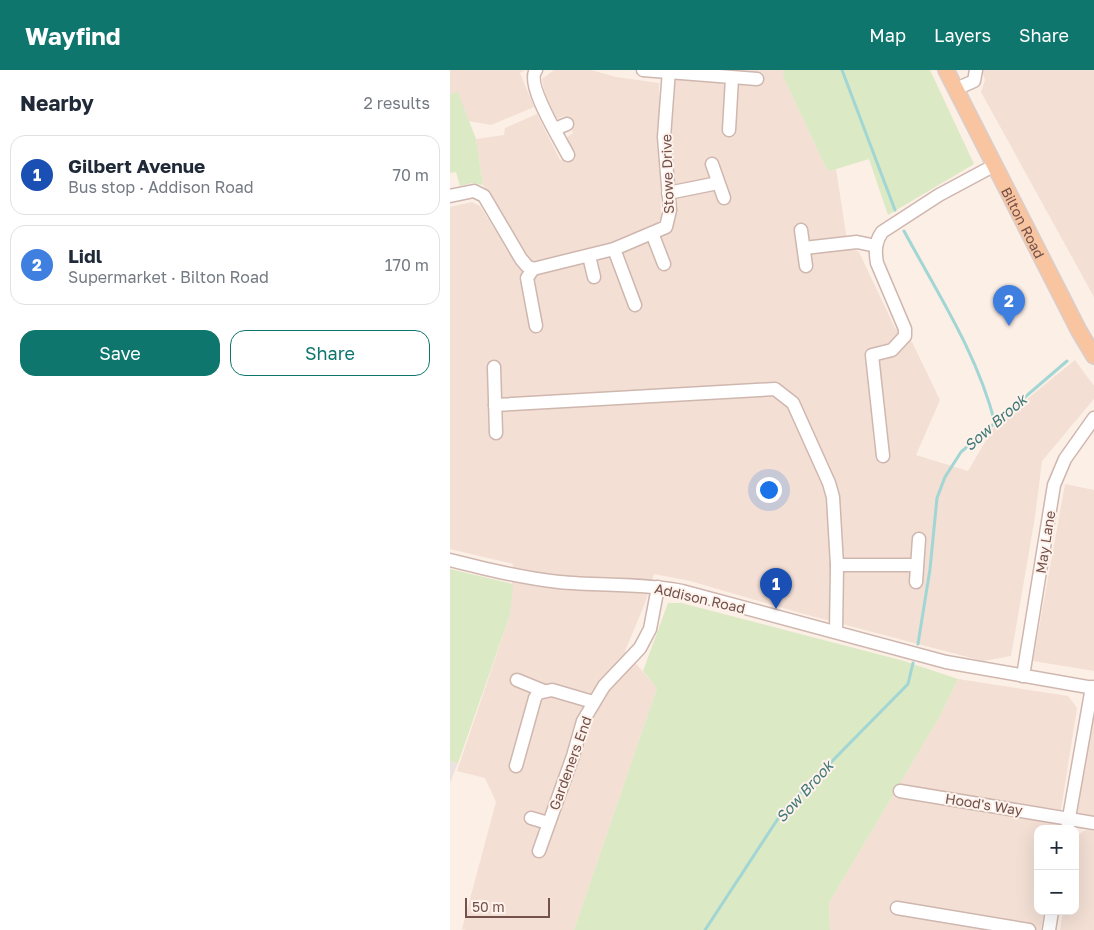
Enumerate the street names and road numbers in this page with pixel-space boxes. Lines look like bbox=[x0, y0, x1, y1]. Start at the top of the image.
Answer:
street label: Stowe Drive bbox=[657, 134, 677, 214]
street label: Bilton Road bbox=[998, 184, 1049, 261]
street label: May Lane bbox=[1032, 509, 1058, 575]
street label: Addison Road bbox=[653, 579, 747, 617]
street label: Gardeners End bbox=[545, 714, 595, 812]
street label: Hood's Way bbox=[944, 789, 1024, 819]

